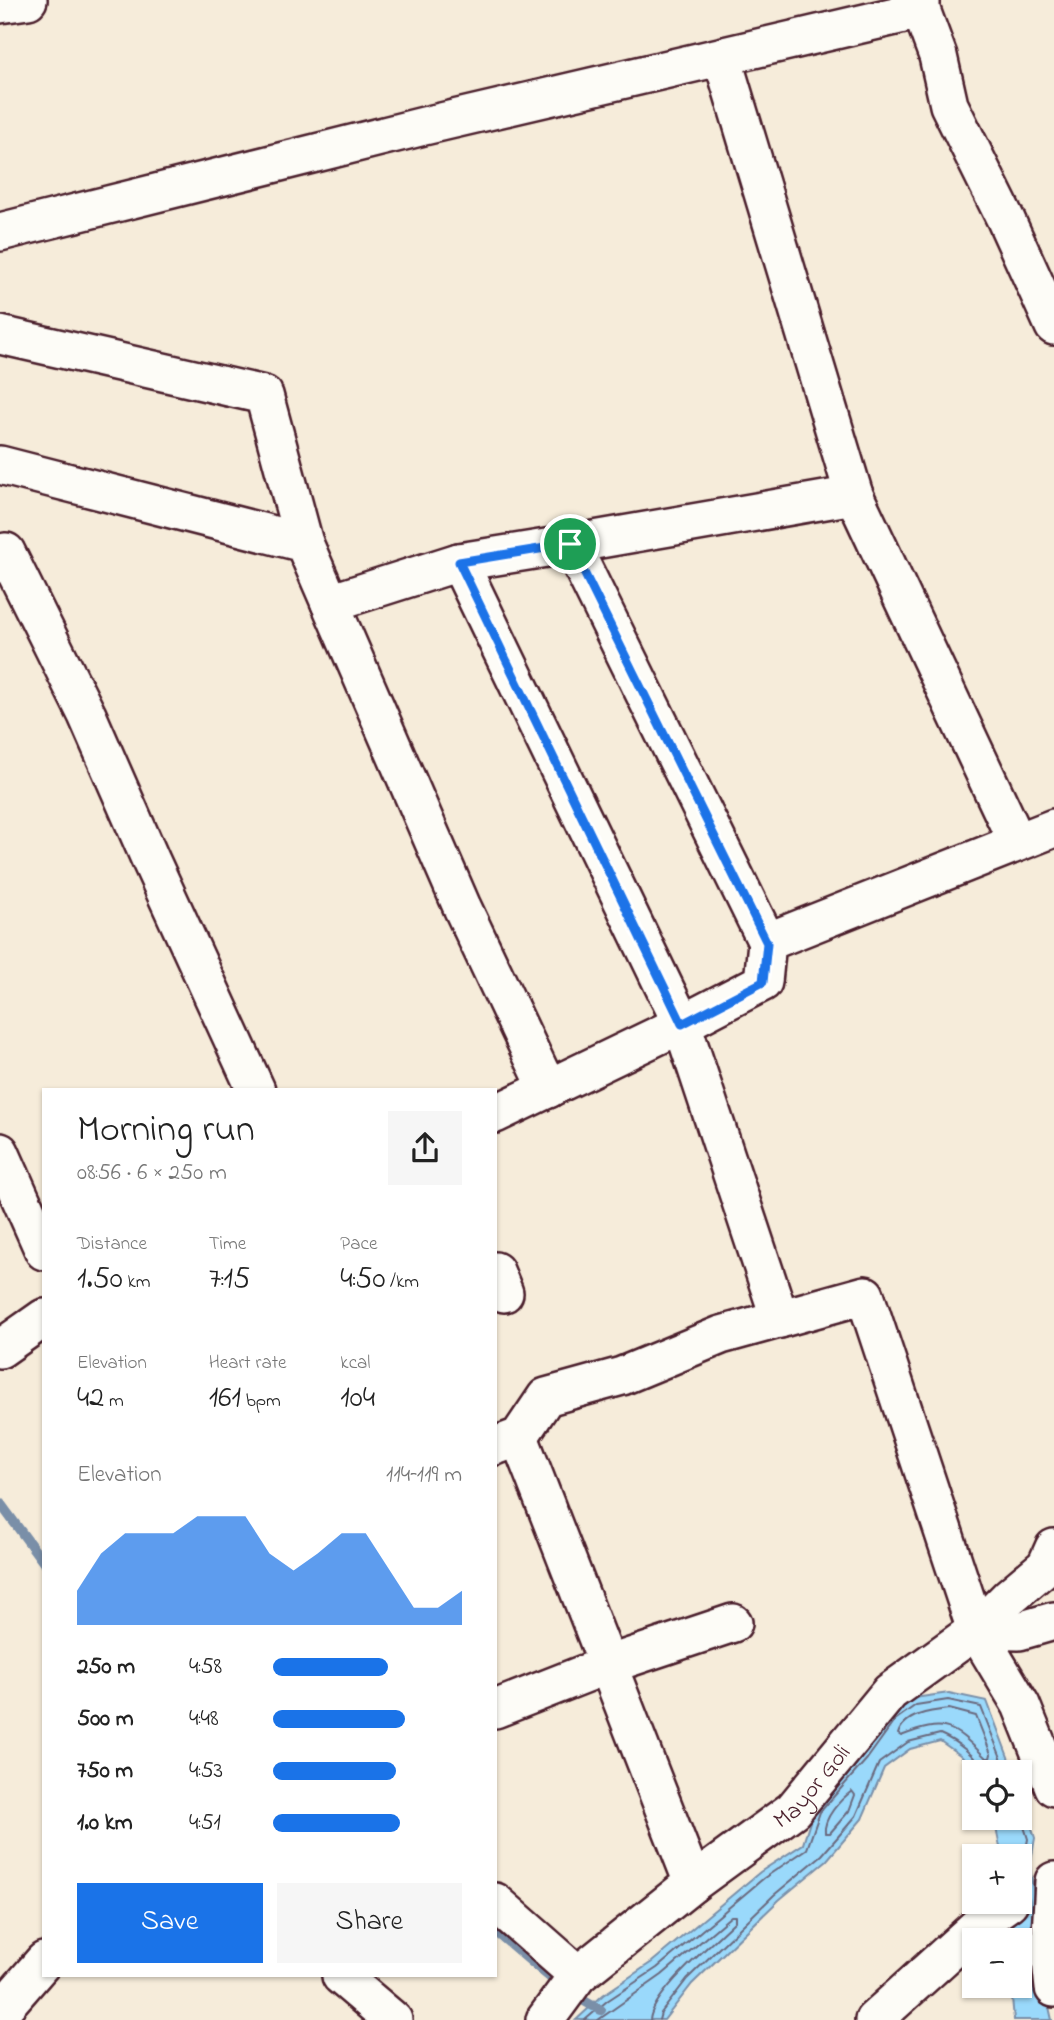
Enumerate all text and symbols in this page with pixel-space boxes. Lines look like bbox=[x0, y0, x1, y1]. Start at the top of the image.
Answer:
pin bbox=[540, 514, 600, 574]
icon: arrive bbox=[551, 525, 589, 563]
text: Morning run bbox=[77, 1103, 255, 1159]
button: share bbox=[388, 1111, 462, 1185]
text: 08:56 · 6 × 250 m bbox=[77, 1157, 227, 1190]
text: Distance bbox=[77, 1231, 147, 1258]
text: Time bbox=[209, 1231, 246, 1258]
text: Pace bbox=[340, 1231, 377, 1258]
text: 1.50 bbox=[77, 1258, 123, 1302]
text: 7:15 bbox=[209, 1258, 250, 1302]
text: 4:50 bbox=[340, 1258, 385, 1302]
text: km bbox=[123, 1269, 151, 1296]
text: /km bbox=[385, 1269, 419, 1296]
text: Elevation bbox=[77, 1350, 147, 1377]
text: Heart rate bbox=[209, 1350, 287, 1377]
text: kcal bbox=[340, 1350, 371, 1377]
text: 42 bbox=[77, 1377, 104, 1421]
text: 161 bbox=[209, 1377, 241, 1421]
text: 104 bbox=[340, 1377, 375, 1421]
text: m bbox=[104, 1388, 124, 1415]
text: bpm bbox=[241, 1388, 281, 1415]
text: Elevation bbox=[77, 1459, 162, 1492]
text: 114–119 m bbox=[386, 1459, 462, 1492]
text: 250 m bbox=[77, 1651, 135, 1684]
text: 4:58 bbox=[189, 1651, 222, 1684]
text: 500 m bbox=[77, 1703, 134, 1736]
text: 4:48 bbox=[189, 1703, 219, 1736]
street label: Mayor Goli bbox=[767, 1738, 860, 1839]
text: 750 m bbox=[77, 1755, 133, 1788]
text: 4:53 bbox=[189, 1755, 223, 1788]
map controls bbox=[962, 1760, 1032, 1998]
button: locate bbox=[962, 1760, 1032, 1830]
text: 1.0 km bbox=[77, 1807, 133, 1840]
text: 4:51 bbox=[189, 1807, 221, 1840]
button: + bbox=[962, 1844, 1032, 1914]
button: Save bbox=[77, 1883, 263, 1963]
button: Share bbox=[277, 1883, 462, 1963]
button: − bbox=[962, 1928, 1032, 1998]

